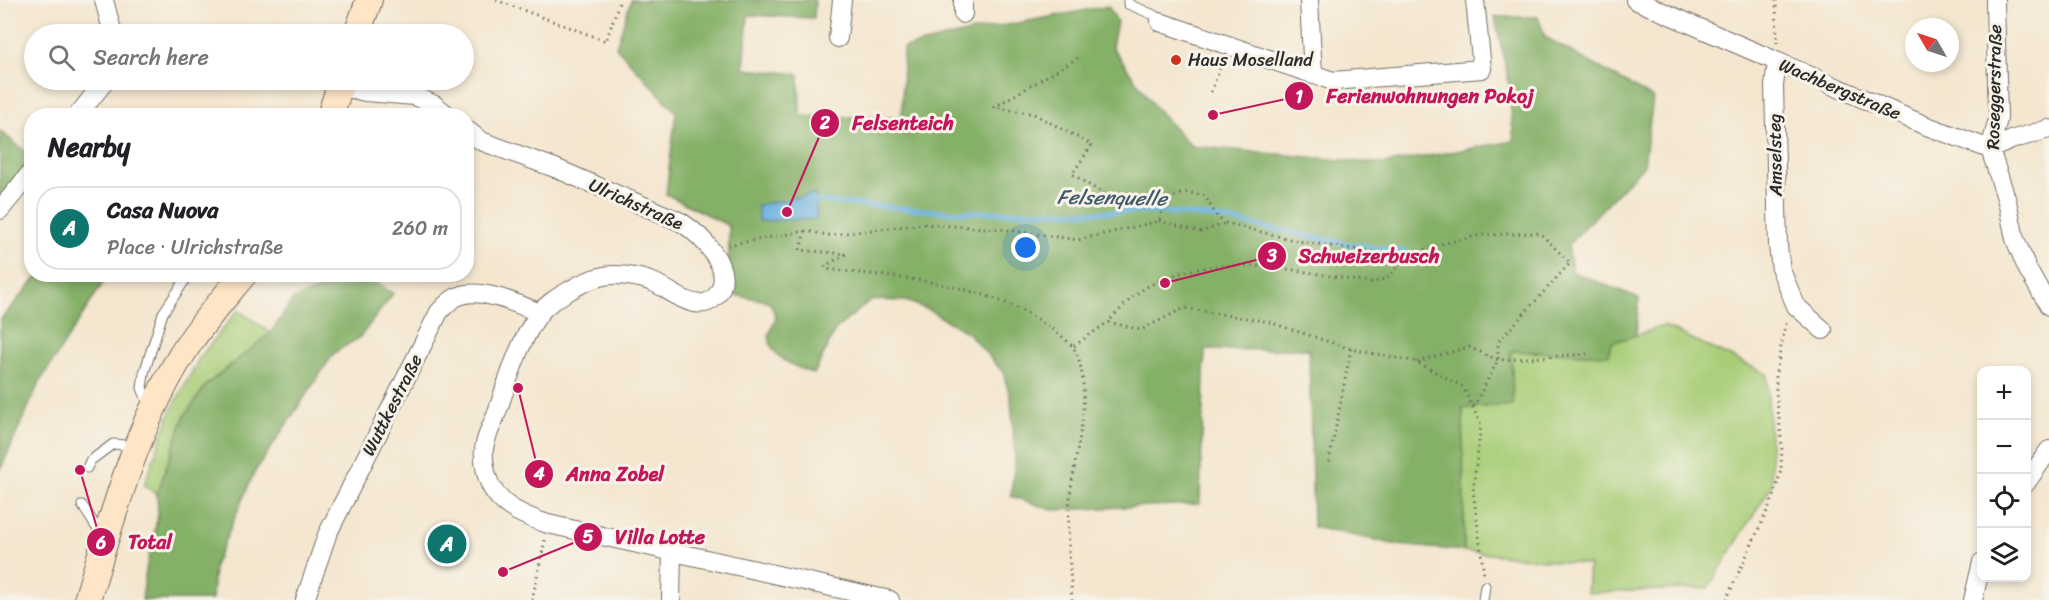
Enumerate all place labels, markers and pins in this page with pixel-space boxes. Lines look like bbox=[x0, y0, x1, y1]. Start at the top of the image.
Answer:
place label: Haus Moselland bbox=[1188, 44, 1314, 76]
marker: Haus Moselland bbox=[1169, 53, 1183, 67]
callout: Ferienwohnungen Pokoj bbox=[1284, 77, 1546, 115]
callout: Felsenteich bbox=[810, 104, 966, 142]
callout: Schweizerbusch bbox=[1257, 237, 1452, 275]
callout: Anna Zobel bbox=[524, 455, 676, 493]
callout: Villa Lotte bbox=[573, 518, 717, 556]
pin: A bbox=[428, 522, 466, 566]
callout: Total bbox=[86, 523, 184, 561]

